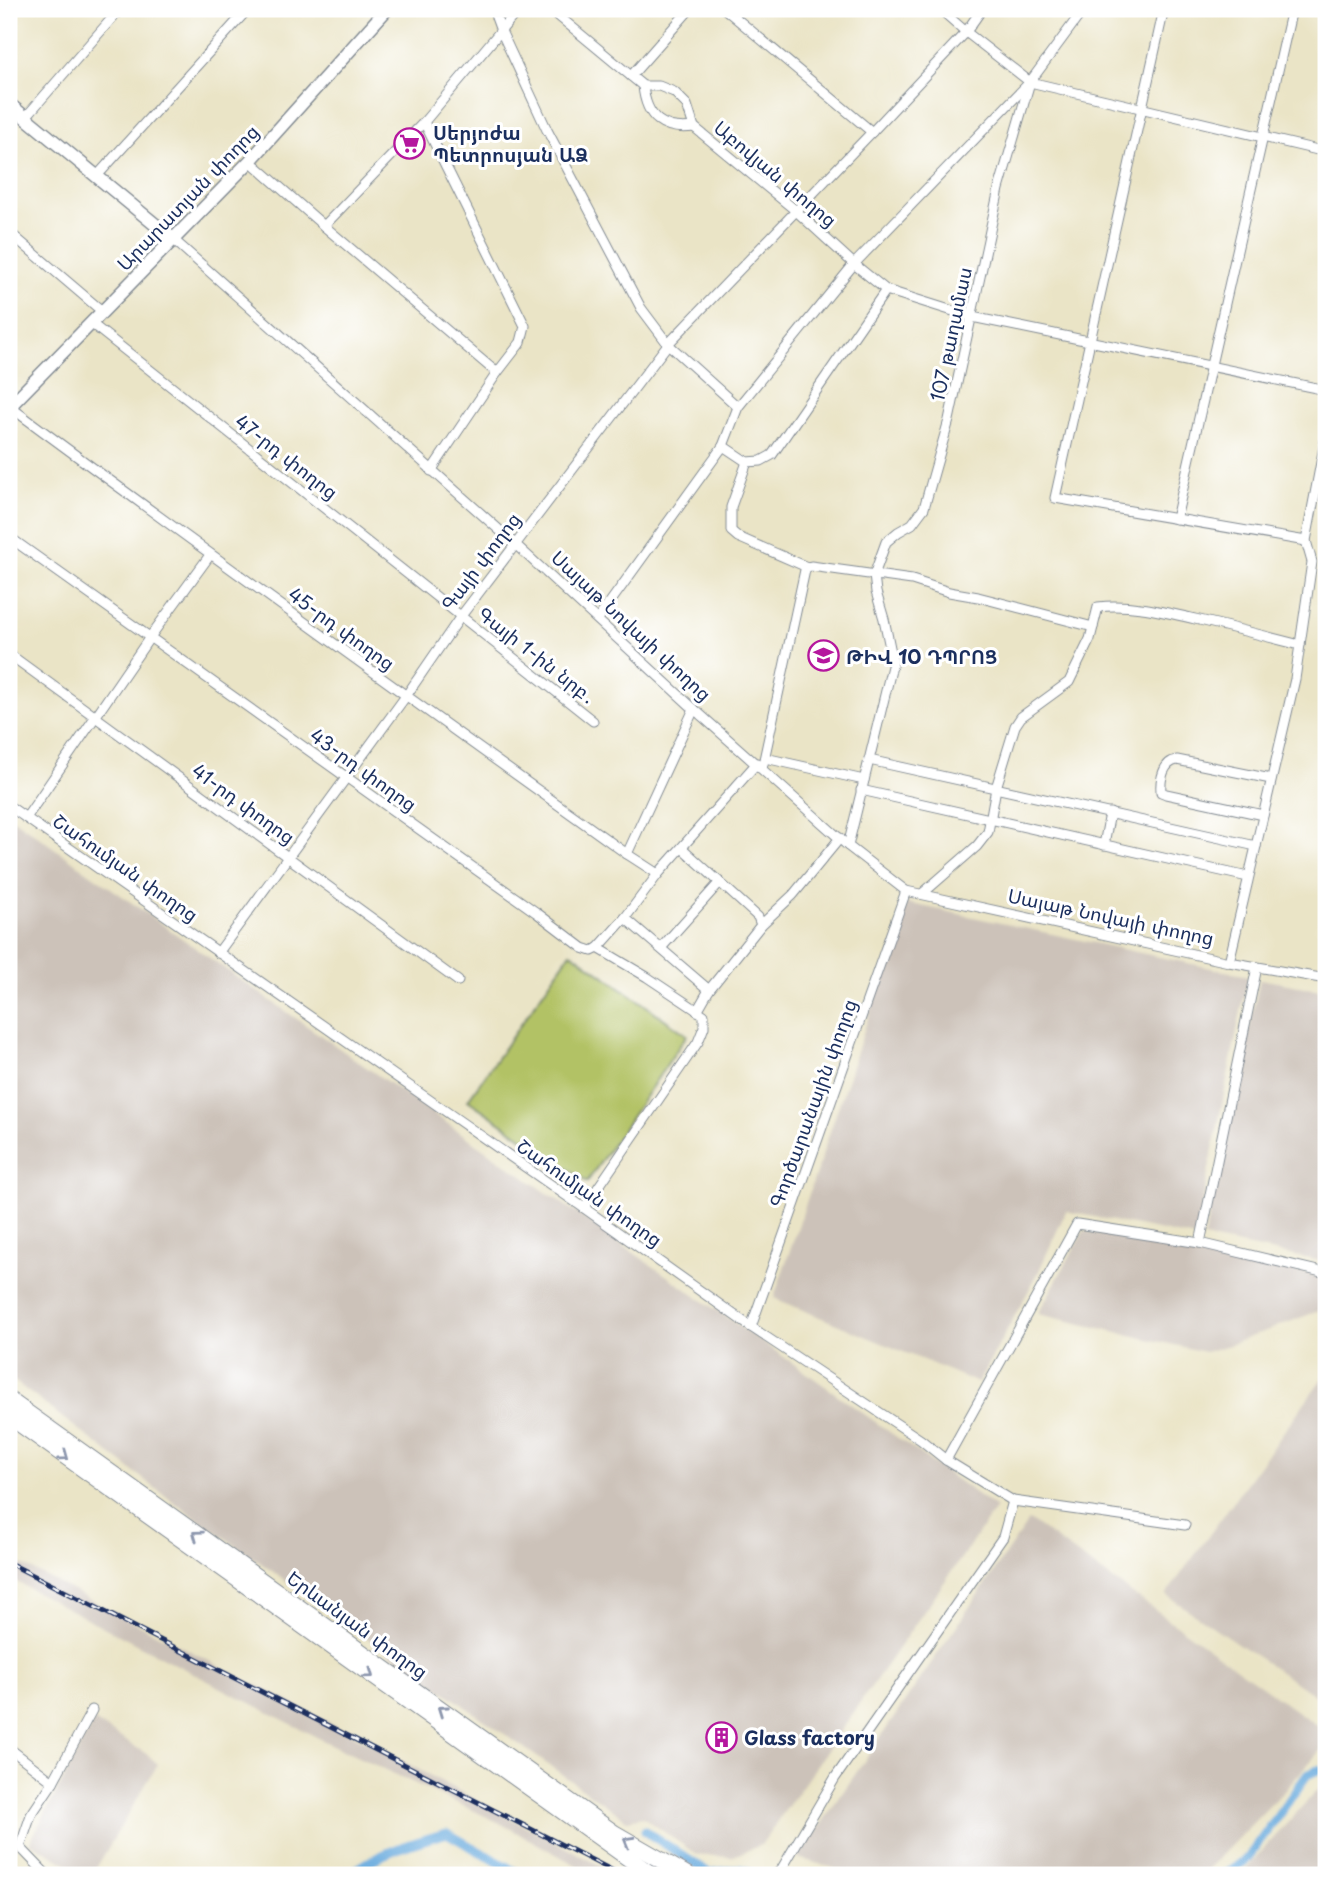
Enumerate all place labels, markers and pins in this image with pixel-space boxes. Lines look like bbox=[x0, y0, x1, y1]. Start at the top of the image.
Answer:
place label: Սերյոժա Պետրոսյան ԱՁ bbox=[433, 118, 588, 168]
supermarket icon: Սերյոժա Պետրոսյան ԱՁ bbox=[393, 126, 427, 160]
school or university icon: ԹԻՎ 10 ԴՊՐՈՑ bbox=[806, 639, 840, 673]
place label: ԹԻՎ 10 ԴՊՐՈՑ bbox=[846, 642, 997, 670]
building icon: Glass factory bbox=[704, 1720, 738, 1754]
place label: Glass factory bbox=[744, 1723, 875, 1751]

